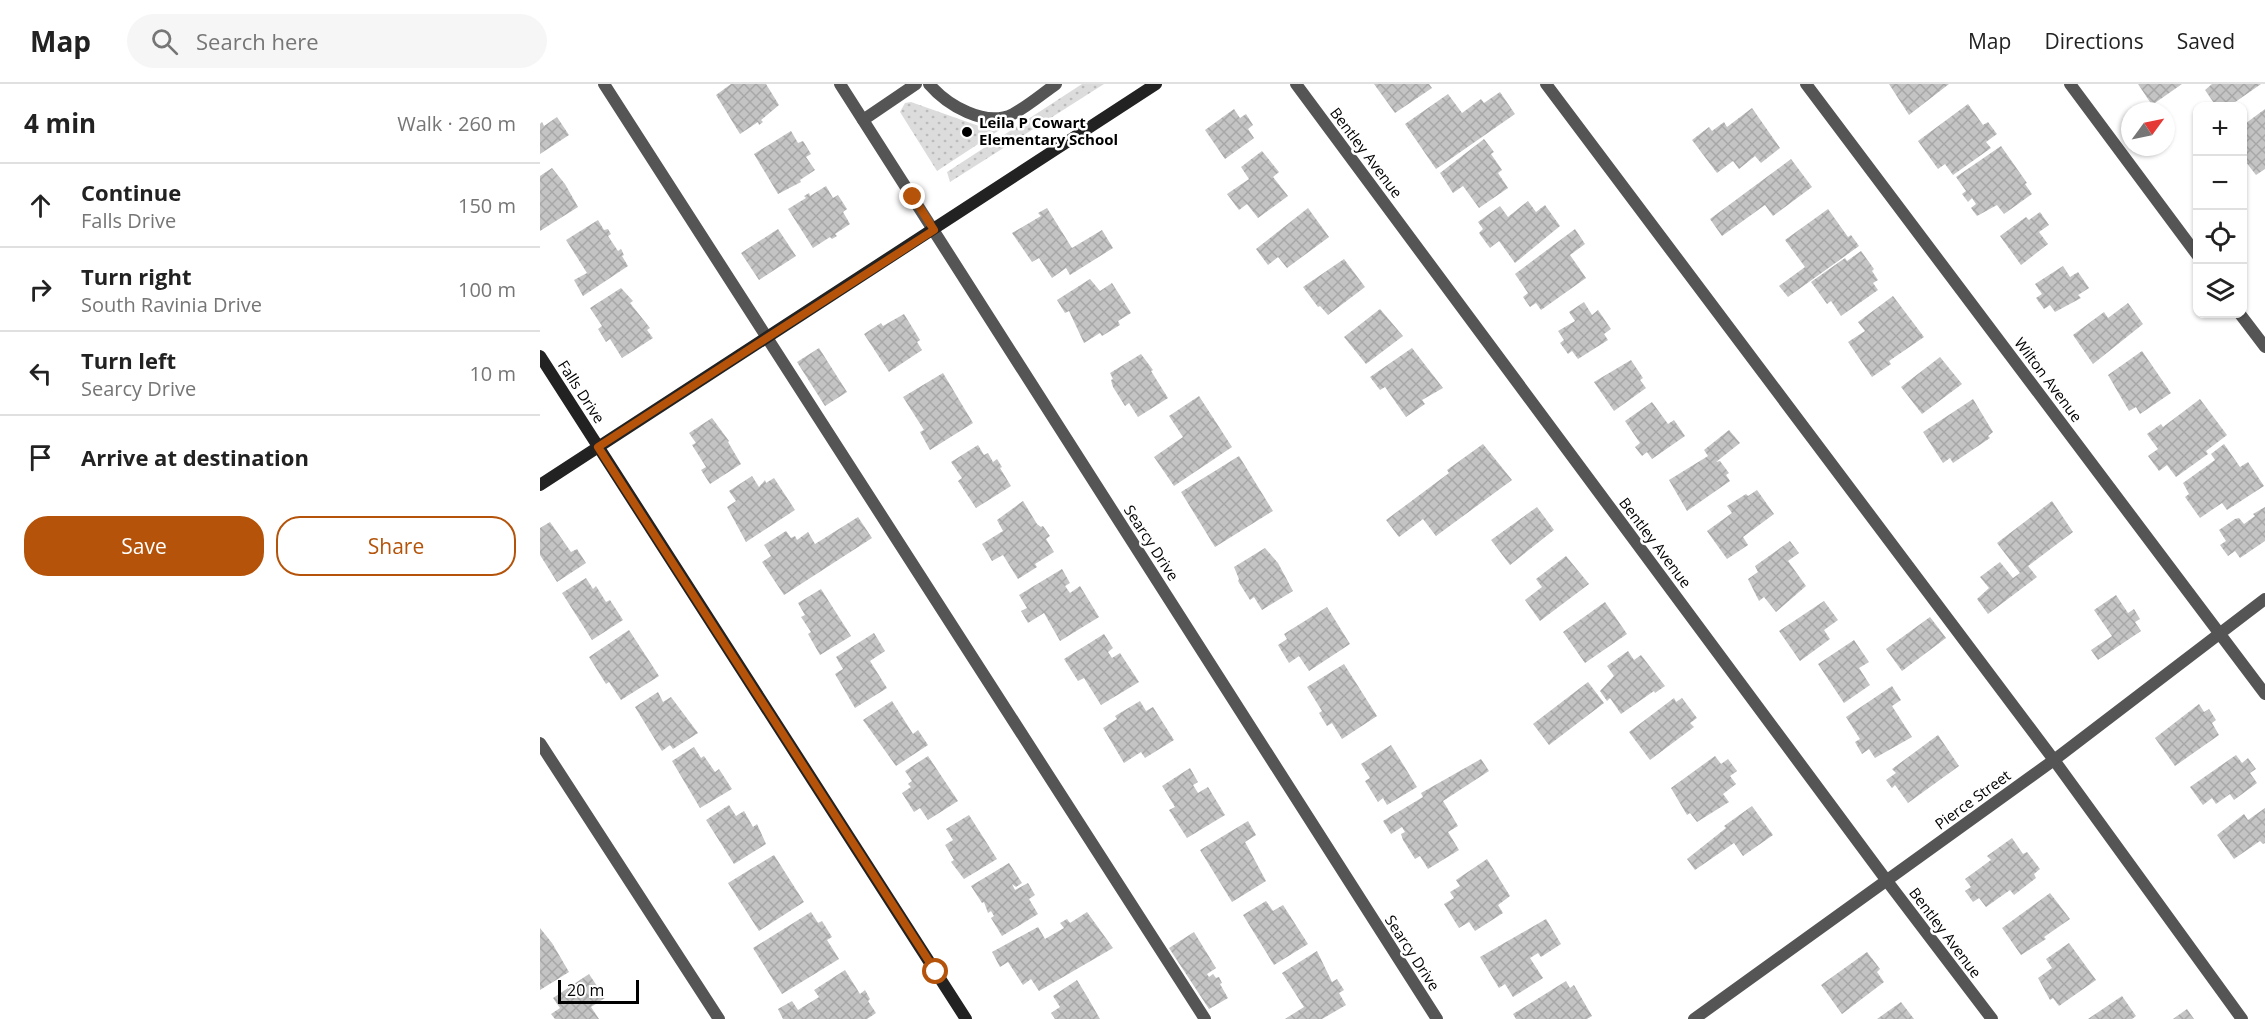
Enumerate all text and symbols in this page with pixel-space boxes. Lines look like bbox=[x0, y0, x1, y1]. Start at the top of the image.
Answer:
search box bbox=[127, 14, 547, 68]
text: Map bbox=[30, 22, 91, 60]
icon: search bbox=[148, 25, 181, 58]
text: Search here bbox=[196, 26, 319, 56]
text: Map bbox=[1968, 27, 2011, 55]
text: Directions bbox=[2044, 27, 2144, 55]
text: Saved bbox=[2177, 27, 2235, 55]
north arrow bbox=[2121, 102, 2175, 156]
map controls bbox=[2193, 102, 2247, 318]
button: + bbox=[2193, 102, 2247, 156]
street label: Bentley Avenue bbox=[1326, 103, 1407, 202]
text: 4 min bbox=[24, 105, 96, 141]
text: Walk · 260 m bbox=[397, 110, 516, 137]
place label: Leila P Cowart Elementary School bbox=[979, 112, 1118, 149]
marker: Leila P Cowart Elementary School bbox=[960, 125, 974, 139]
button: − bbox=[2193, 156, 2247, 210]
text: Continue bbox=[81, 177, 181, 207]
route end bbox=[899, 183, 925, 209]
icon: ahead bbox=[24, 189, 57, 222]
text: 150 m bbox=[458, 192, 516, 219]
text: Falls Drive bbox=[81, 207, 176, 234]
button: locate bbox=[2193, 210, 2247, 264]
text: Turn right bbox=[81, 261, 192, 291]
button: layers bbox=[2193, 264, 2247, 318]
icon: right bbox=[24, 273, 57, 306]
text: 100 m bbox=[458, 276, 516, 303]
text: South Ravinia Drive bbox=[81, 291, 262, 318]
street label: Wilton Avenue bbox=[2010, 333, 2087, 426]
text: Turn left bbox=[81, 345, 176, 375]
street label: Falls Drive bbox=[554, 356, 610, 427]
icon: left bbox=[24, 357, 57, 390]
text: 10 m bbox=[469, 360, 516, 387]
text: Searcy Drive bbox=[81, 375, 196, 402]
icon: arrive bbox=[24, 441, 57, 474]
text: Arrive at destination bbox=[81, 442, 309, 472]
street label: Bentley Avenue bbox=[1615, 493, 1696, 592]
street label: Searcy Drive bbox=[1120, 501, 1184, 584]
button: Save bbox=[24, 516, 264, 576]
button: Share bbox=[276, 516, 516, 576]
street label: Pierce Street bbox=[1931, 765, 2014, 833]
street label: Bentley Avenue bbox=[1905, 883, 1986, 982]
street label: Searcy Drive bbox=[1381, 911, 1445, 994]
route start bbox=[922, 958, 948, 984]
scale bar bbox=[558, 977, 639, 1004]
text: 20 m bbox=[567, 979, 604, 1001]

